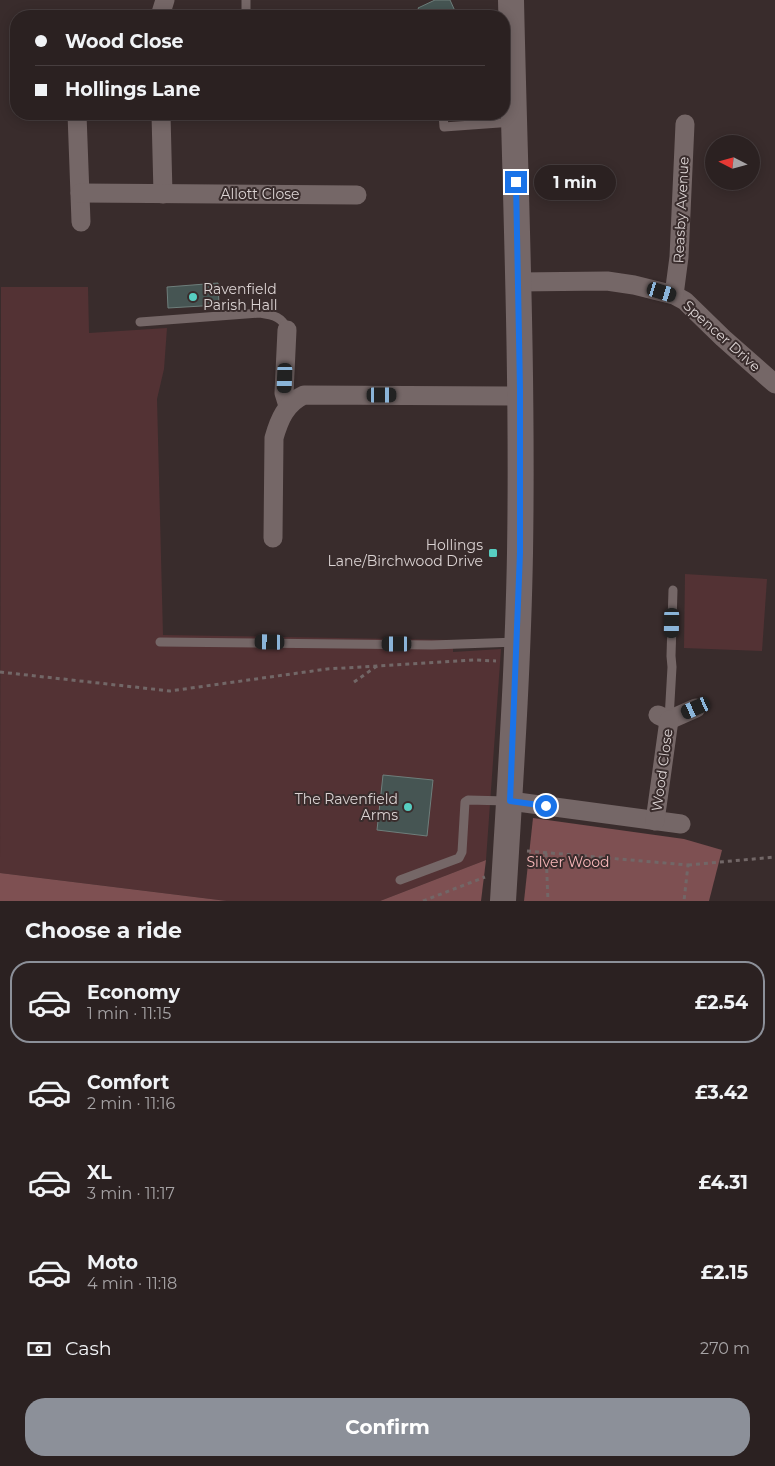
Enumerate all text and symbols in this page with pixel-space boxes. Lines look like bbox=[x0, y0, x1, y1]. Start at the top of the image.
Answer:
text: Wood Close bbox=[65, 30, 183, 53]
text: Hollings Lane bbox=[65, 78, 200, 101]
north arrow bbox=[705, 135, 760, 190]
map controls bbox=[705, 135, 760, 190]
street label: Reasby Avenue bbox=[669, 156, 693, 264]
callout: 1 min bbox=[534, 164, 616, 200]
route end bbox=[505, 171, 527, 193]
text: 1 min bbox=[553, 173, 597, 192]
street label: Allott Close bbox=[221, 185, 299, 203]
place label: Ravenfield Parish Hall bbox=[203, 280, 278, 314]
car bbox=[645, 280, 678, 304]
marker: Ravenfield Parish Hall bbox=[187, 291, 199, 303]
street label: Spencer Drive bbox=[679, 296, 765, 376]
car bbox=[276, 363, 293, 393]
car bbox=[367, 388, 397, 403]
place label: Hollings Lane/Birchwood Drive bbox=[328, 536, 483, 570]
marker: Hollings Lane/Birchwood Drive bbox=[487, 547, 499, 559]
car bbox=[664, 608, 679, 638]
car bbox=[254, 634, 285, 650]
car bbox=[382, 637, 412, 652]
car bbox=[679, 695, 712, 721]
street label: Wood Close bbox=[647, 728, 677, 812]
place label: The Ravenfield Arms bbox=[295, 790, 398, 824]
route start bbox=[535, 795, 557, 817]
marker: The Ravenfield Arms bbox=[402, 801, 414, 813]
park label: Silver Wood bbox=[526, 853, 610, 871]
text: Choose a ride bbox=[25, 917, 182, 944]
icon: car bbox=[27, 980, 72, 1025]
text: Economy bbox=[87, 981, 180, 1004]
text: £2.54 bbox=[695, 991, 748, 1014]
text: 1 min · 11:15 bbox=[87, 1004, 171, 1023]
icon: car bbox=[27, 1070, 72, 1115]
text: Comfort bbox=[87, 1071, 169, 1094]
text: £3.42 bbox=[695, 1081, 748, 1104]
text: 2 min · 11:16 bbox=[87, 1094, 175, 1113]
icon: car bbox=[27, 1160, 72, 1205]
text: XL bbox=[87, 1161, 112, 1184]
text: £4.31 bbox=[698, 1171, 748, 1194]
text: 3 min · 11:17 bbox=[87, 1184, 175, 1203]
icon: car bbox=[27, 1250, 72, 1295]
text: Moto bbox=[87, 1251, 138, 1274]
text: £2.15 bbox=[701, 1261, 748, 1284]
text: 4 min · 11:18 bbox=[87, 1274, 177, 1293]
icon: cash bbox=[25, 1335, 53, 1363]
text: Cash bbox=[65, 1337, 112, 1360]
text: 270 m bbox=[700, 1339, 750, 1358]
button: Confirm bbox=[25, 1398, 750, 1456]

